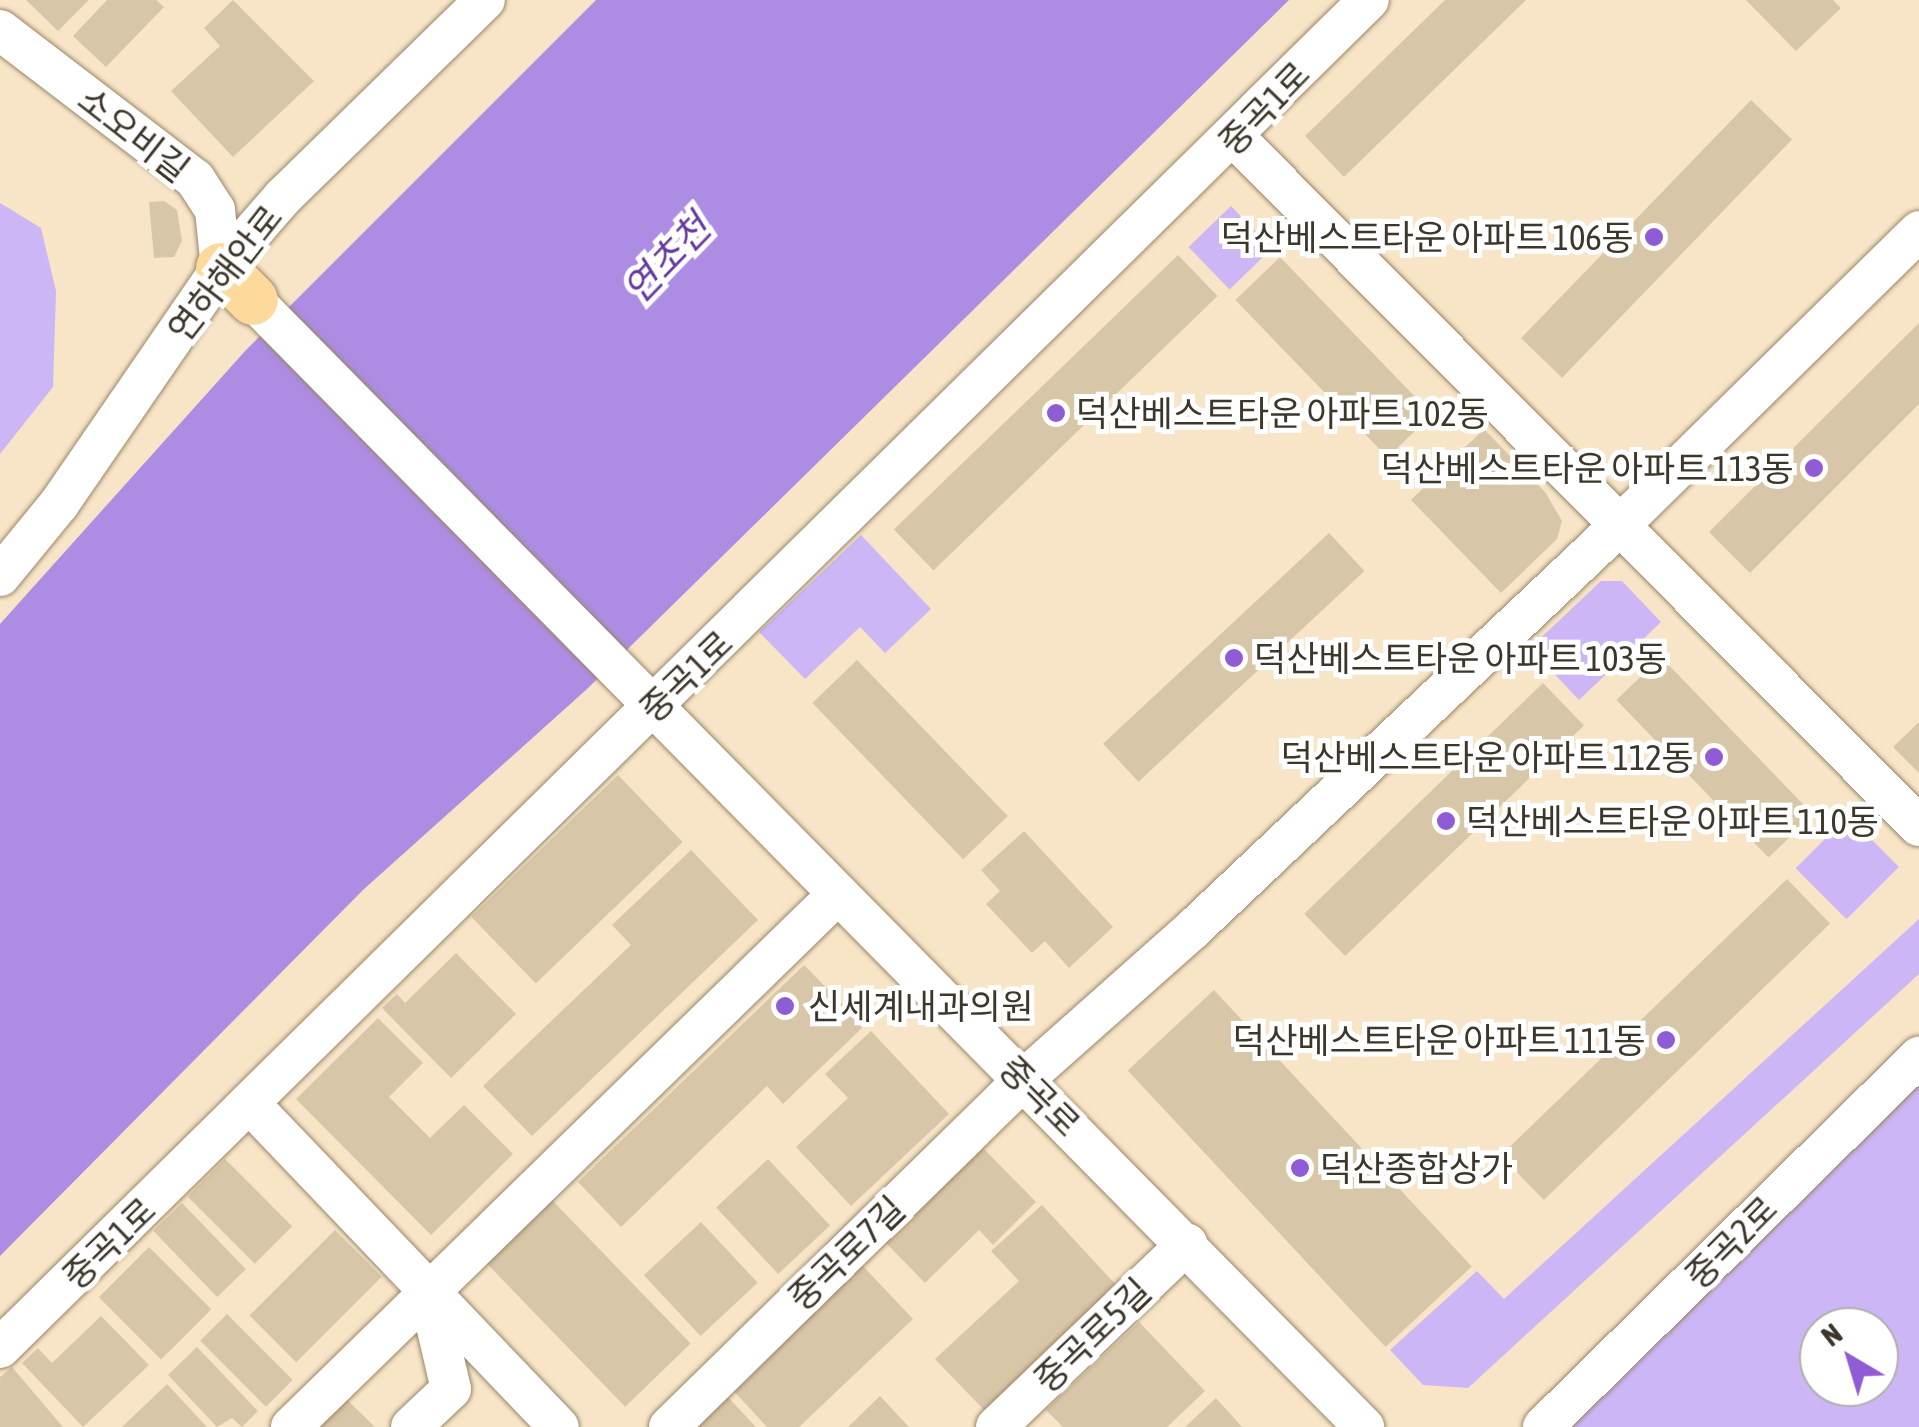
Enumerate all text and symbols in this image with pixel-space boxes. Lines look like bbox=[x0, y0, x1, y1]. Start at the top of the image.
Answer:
street label: 중곡1로 bbox=[1210, 53, 1318, 163]
street label: 소오비길 bbox=[70, 78, 198, 190]
street label: 연하해안로 bbox=[159, 197, 291, 349]
water label: 연초천 bbox=[614, 205, 720, 313]
place label: 덕산베스트타운 아파트 106동 bbox=[1221, 216, 1634, 258]
marker: 덕산베스트타운 아파트 106동 bbox=[1643, 226, 1665, 248]
place label: 덕산베스트타운 아파트 102동 bbox=[1076, 392, 1489, 434]
marker: 덕산베스트타운 아파트 102동 bbox=[1045, 402, 1067, 424]
place label: 덕산베스트타운 아파트 113동 bbox=[1381, 447, 1794, 489]
marker: 덕산베스트타운 아파트 113동 bbox=[1803, 457, 1825, 479]
street label: 중곡1로 bbox=[631, 622, 741, 730]
place label: 덕산베스트타운 아파트 103동 bbox=[1254, 637, 1667, 679]
marker: 덕산베스트타운 아파트 103동 bbox=[1223, 647, 1245, 669]
place label: 덕산베스트타운 아파트 112동 bbox=[1281, 736, 1694, 778]
marker: 덕산베스트타운 아파트 112동 bbox=[1703, 746, 1725, 768]
place label: 덕산베스트타운 아파트 110동 bbox=[1466, 800, 1879, 842]
marker: 덕산베스트타운 아파트 110동 bbox=[1435, 810, 1457, 832]
place label: 신세계내과의원 bbox=[808, 985, 1033, 1027]
marker: 신세계내과의원 bbox=[772, 993, 798, 1019]
place label: 덕산베스트타운 아파트 111동 bbox=[1233, 1019, 1646, 1061]
marker: 덕산베스트타운 아파트 111동 bbox=[1655, 1029, 1677, 1051]
street label: 중곡로 bbox=[991, 1047, 1089, 1145]
place label: 덕산종합상가 bbox=[1320, 1147, 1513, 1189]
marker: 덕산종합상가 bbox=[1289, 1157, 1311, 1179]
street label: 중곡로7길 bbox=[779, 1187, 913, 1319]
street label: 중곡2로 bbox=[1676, 1187, 1786, 1297]
street label: 중곡1로 bbox=[54, 1189, 164, 1297]
street label: 중곡로5길 bbox=[1025, 1269, 1159, 1401]
north arrow bbox=[1799, 1307, 1899, 1407]
text: N bbox=[1815, 1317, 1848, 1353]

